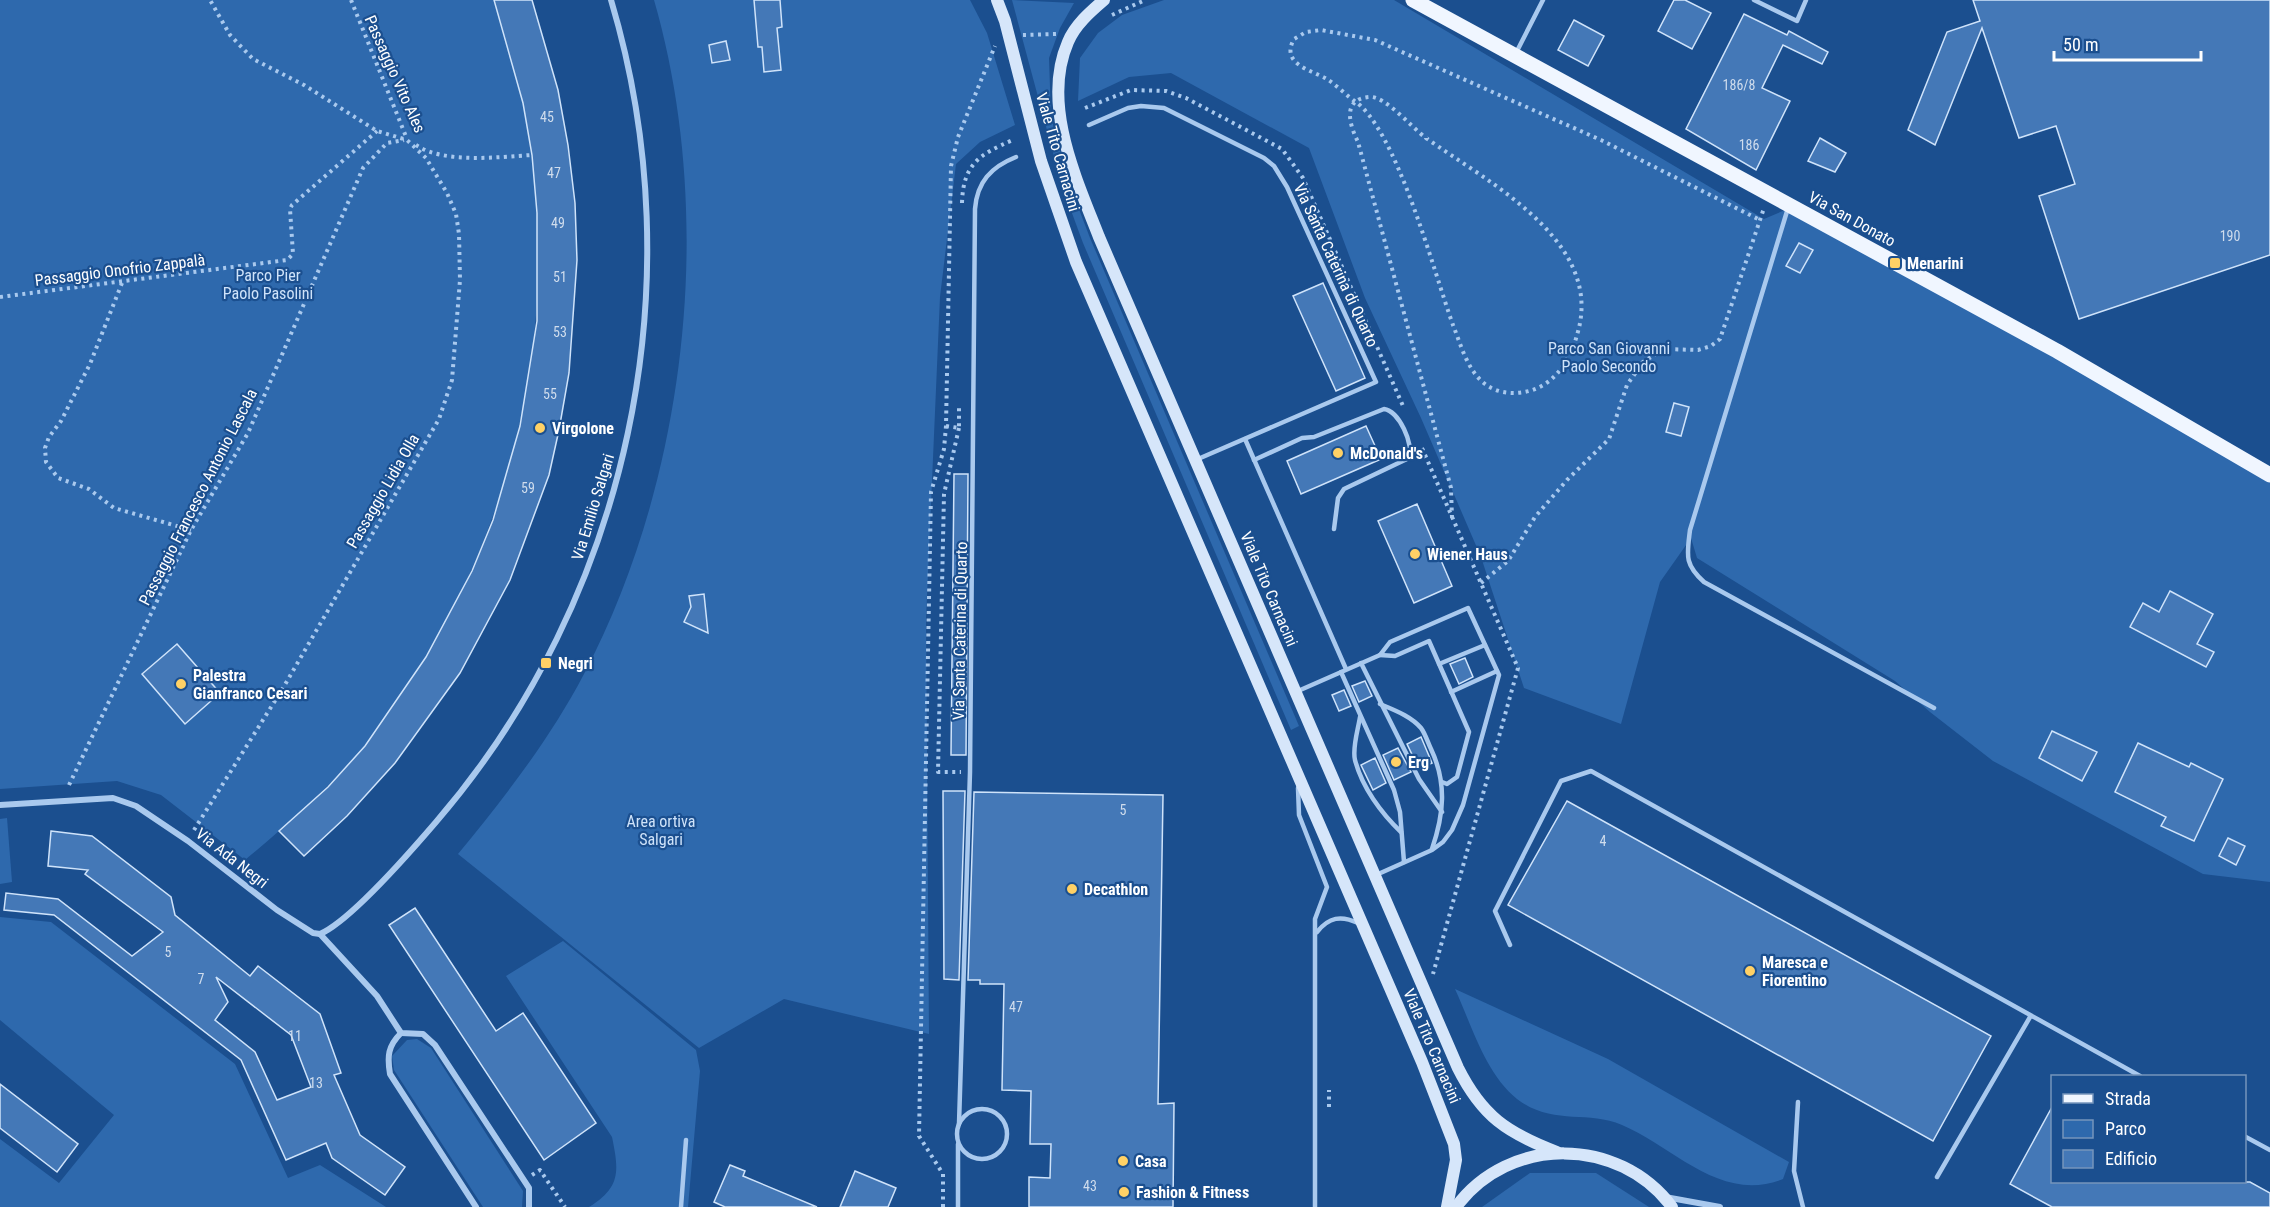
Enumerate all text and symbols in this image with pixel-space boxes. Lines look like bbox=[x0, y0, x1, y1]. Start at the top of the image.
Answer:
street label: Passaggio Vito Ales bbox=[361, 12, 429, 136]
scale bar bbox=[2054, 24, 2201, 62]
text: 50 m bbox=[2063, 34, 2098, 55]
house number: 186/8 bbox=[1723, 77, 1756, 93]
street label: Viale Tito Carnacini bbox=[1032, 90, 1084, 214]
house number: 45 bbox=[540, 109, 554, 125]
house number: 186 bbox=[1739, 137, 1759, 153]
house number: 47 bbox=[547, 165, 561, 181]
street label: Via Santa Caterina di Quarto bbox=[1290, 180, 1382, 350]
street label: Via San Donato bbox=[1805, 187, 1899, 251]
house number: 49 bbox=[551, 215, 565, 231]
house number: 190 bbox=[2220, 228, 2240, 244]
street label: Passaggio Onofrio Zappalà bbox=[34, 250, 206, 290]
place label: Menarini bbox=[1907, 254, 1963, 273]
marker: Menarini bbox=[1888, 256, 1902, 270]
park label: Parco Pier Paolo Pasolini bbox=[223, 266, 313, 303]
house number: 51 bbox=[553, 269, 567, 285]
house number: 53 bbox=[553, 324, 567, 340]
park label: Parco San Giovanni Paolo Secondo bbox=[1548, 339, 1670, 376]
street label: Passaggio Francesco Antonio Lascala bbox=[135, 386, 261, 608]
house number: 55 bbox=[543, 386, 557, 402]
place label: Virgolone bbox=[552, 419, 614, 438]
marker: Virgolone bbox=[533, 421, 547, 435]
street label: Passaggio Lidia Olla bbox=[343, 431, 423, 551]
place label: McDonald's bbox=[1350, 444, 1423, 463]
marker: McDonald's bbox=[1331, 446, 1345, 460]
street label: Via Emilio Salgari bbox=[568, 451, 618, 563]
house number: 59 bbox=[521, 480, 535, 496]
street label: Viale Tito Carnacini bbox=[1236, 529, 1302, 649]
street label: Via Santa Caterina di Quarto bbox=[949, 542, 971, 720]
place label: Wiener Haus bbox=[1427, 545, 1508, 564]
marker: Wiener Haus bbox=[1408, 547, 1422, 561]
place label: Negri bbox=[558, 654, 593, 673]
marker: Negri bbox=[539, 656, 553, 670]
place label: Palestra Gianfranco Cesari bbox=[193, 666, 307, 703]
marker: Palestra Gianfranco Cesari bbox=[174, 677, 188, 691]
place label: Erg bbox=[1408, 753, 1429, 772]
marker: Erg bbox=[1389, 755, 1403, 769]
house number: 5 bbox=[1120, 802, 1127, 818]
park label: Area ortiva Salgari bbox=[627, 812, 695, 849]
street label: Via Ada Negri bbox=[192, 824, 272, 892]
house number: 4 bbox=[1600, 833, 1607, 849]
place label: Decathlon bbox=[1084, 880, 1148, 899]
marker: Decathlon bbox=[1065, 882, 1079, 896]
house number: 5 bbox=[165, 944, 172, 960]
place label: Maresca e Fiorentino bbox=[1762, 953, 1828, 990]
marker: Maresca e Fiorentino bbox=[1743, 964, 1757, 978]
house number: 7 bbox=[198, 971, 205, 987]
street label: Viale Tito Carnacini bbox=[1399, 986, 1465, 1106]
house number: 47 bbox=[1009, 999, 1023, 1015]
house number: 11 bbox=[288, 1028, 302, 1044]
house number: 13 bbox=[309, 1075, 323, 1091]
legend bbox=[2051, 1075, 2246, 1183]
text: Strada bbox=[2105, 1088, 2151, 1109]
text: Parco bbox=[2105, 1118, 2146, 1139]
text: Edificio bbox=[2105, 1148, 2157, 1169]
place label: Casa bbox=[1135, 1152, 1167, 1171]
marker: Casa bbox=[1116, 1154, 1130, 1168]
house number: 43 bbox=[1083, 1178, 1097, 1194]
place label: Fashion & Fitness bbox=[1136, 1183, 1249, 1202]
marker: Fashion & Fitness bbox=[1117, 1185, 1131, 1199]

